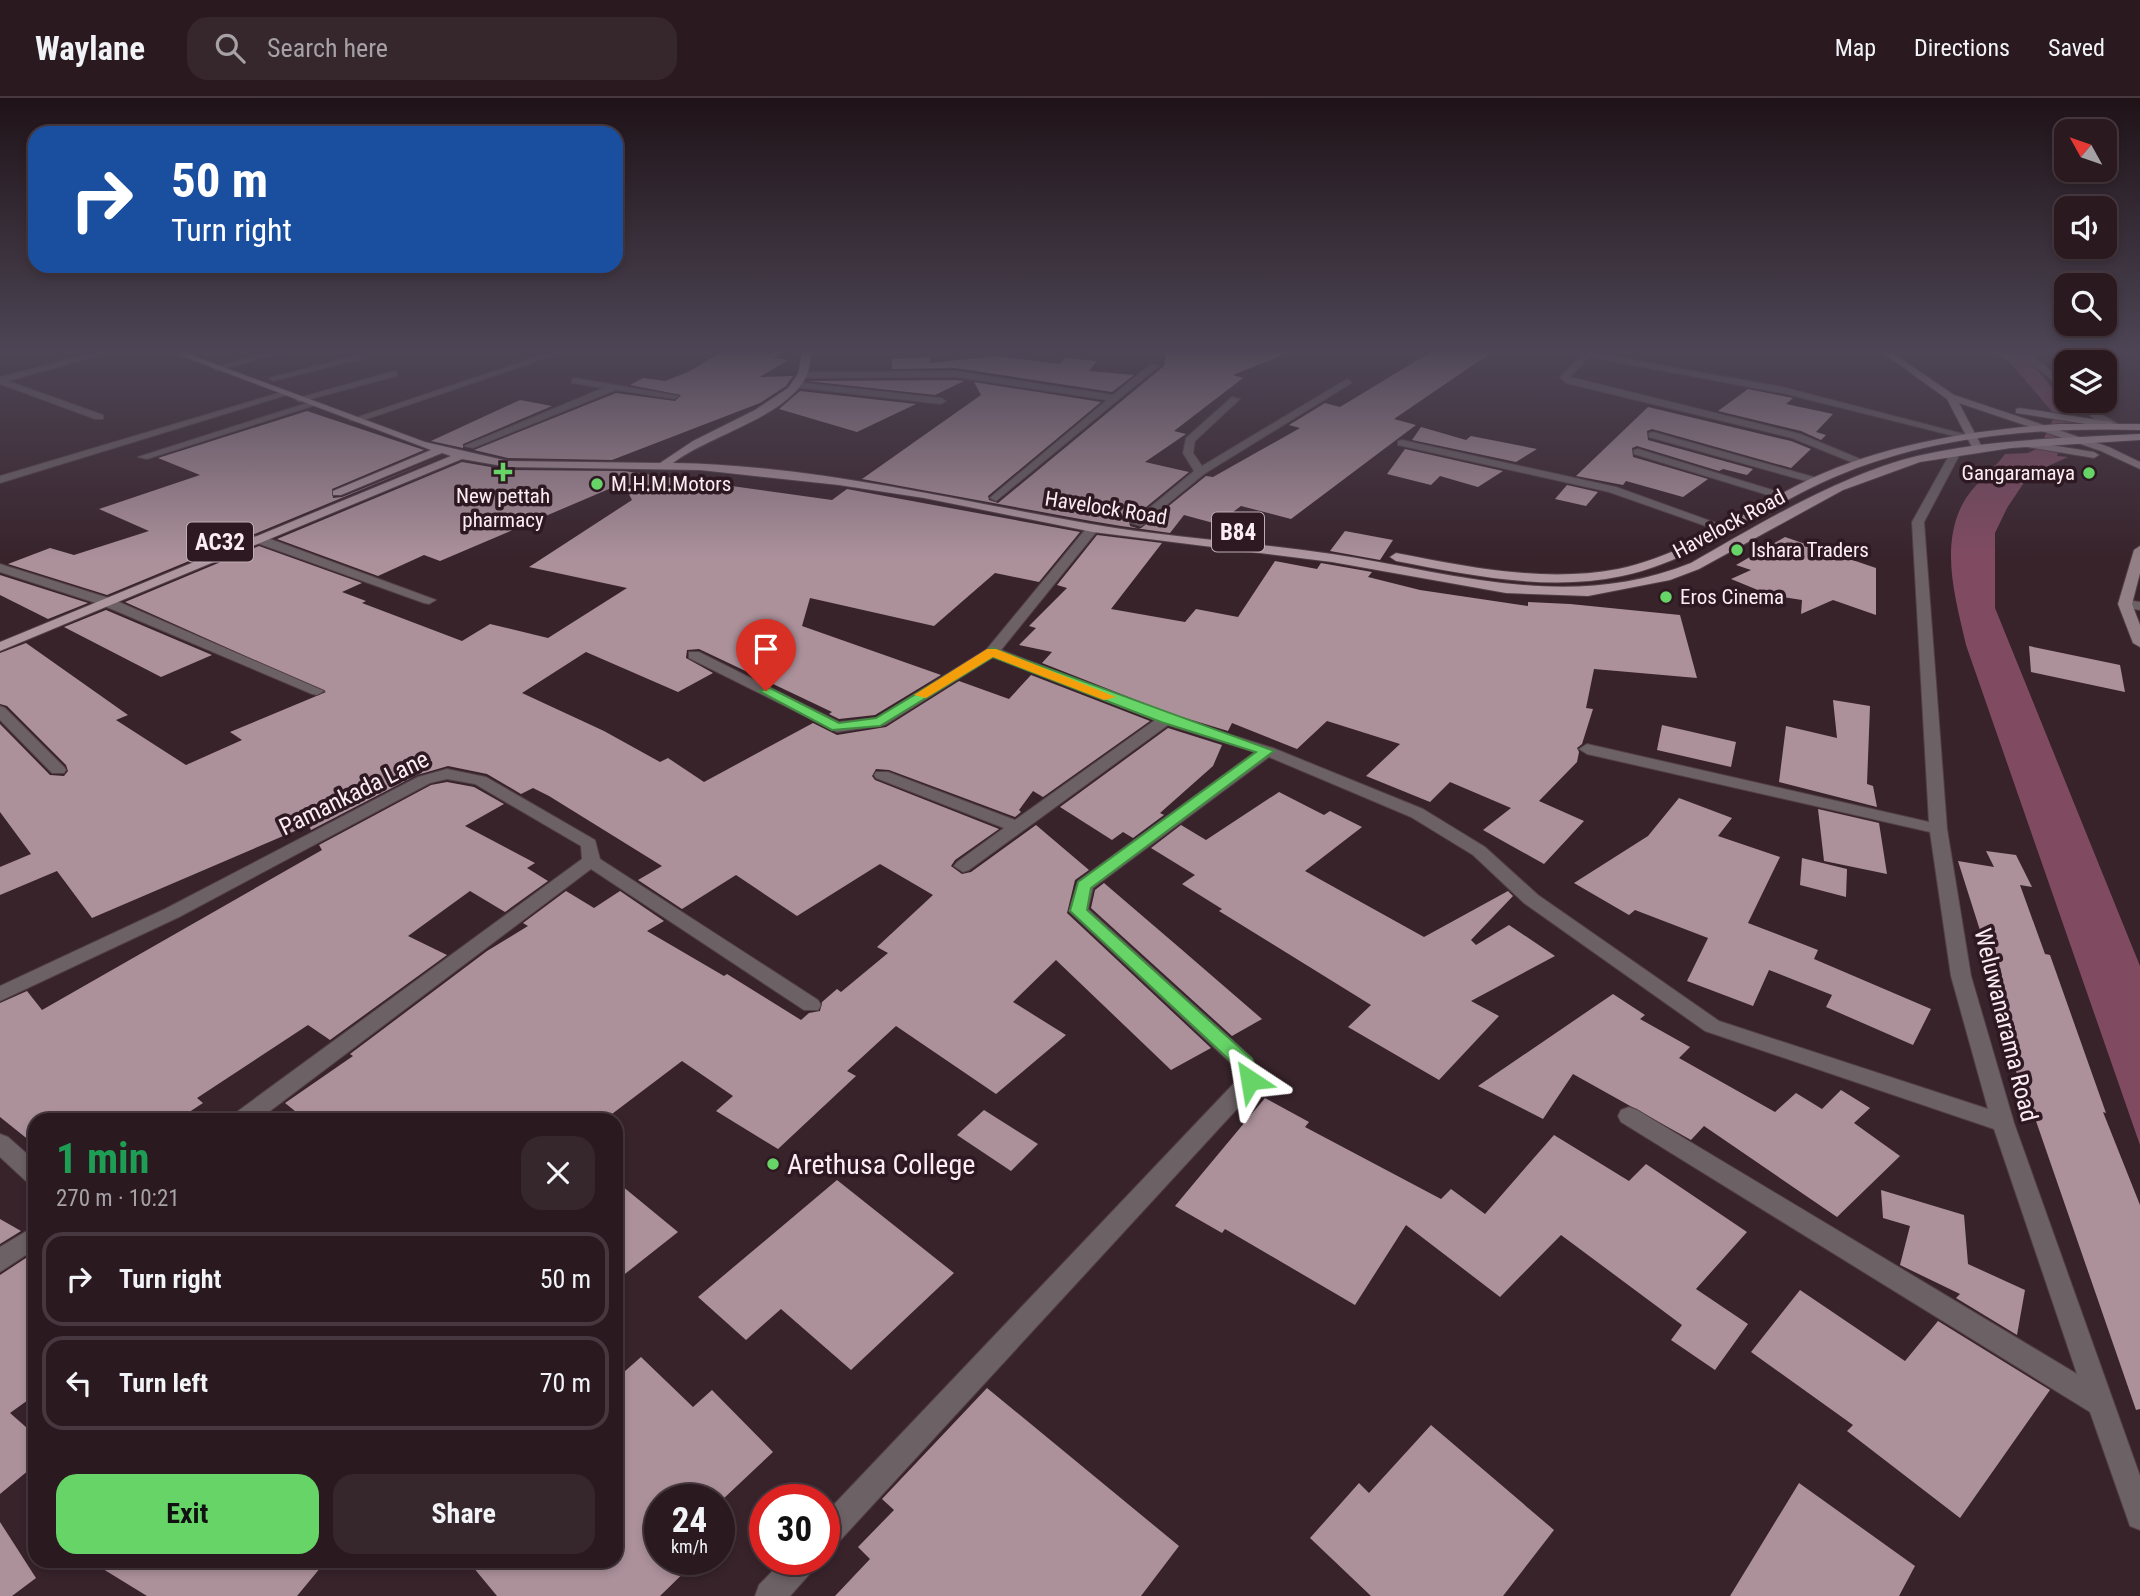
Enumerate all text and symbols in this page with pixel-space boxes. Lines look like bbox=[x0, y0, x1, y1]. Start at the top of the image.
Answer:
search box bbox=[187, 17, 677, 80]
text: Waylane bbox=[35, 29, 145, 68]
icon: search bbox=[211, 29, 249, 67]
text: Search here bbox=[267, 33, 388, 63]
text: Map bbox=[1835, 34, 1876, 62]
text: Directions bbox=[1914, 34, 2010, 62]
text: Saved bbox=[2048, 34, 2105, 62]
north arrow bbox=[2054, 119, 2118, 182]
map controls bbox=[2054, 119, 2117, 413]
text: 50 m bbox=[171, 152, 268, 209]
icon: right bbox=[56, 154, 147, 245]
button: sound bbox=[2054, 196, 2117, 259]
text: Turn right bbox=[171, 211, 292, 249]
button: search bbox=[2054, 273, 2117, 336]
button: layers bbox=[2054, 350, 2117, 413]
place label: Gangaramaya bbox=[1962, 461, 2075, 485]
marker: New pettah pharmacy bbox=[495, 464, 511, 480]
marker: Gangaramaya bbox=[2081, 465, 2097, 481]
place label: M.H.M.Motors bbox=[611, 472, 731, 496]
marker: M.H.M.Motors bbox=[589, 476, 605, 492]
place label: New pettah pharmacy bbox=[456, 484, 550, 532]
street label: Havelock Road bbox=[1669, 484, 1789, 564]
street label: Havelock Road bbox=[1043, 487, 1169, 529]
road number: B84 bbox=[1212, 512, 1264, 552]
road number: AC32 bbox=[187, 522, 253, 562]
place label: Ishara Traders bbox=[1751, 538, 1869, 562]
marker: Ishara Traders bbox=[1729, 542, 1745, 558]
place label: Eros Cinema bbox=[1680, 585, 1784, 609]
marker: Eros Cinema bbox=[1658, 589, 1674, 605]
pin bbox=[736, 619, 796, 691]
icon: arrive bbox=[747, 630, 785, 668]
street label: Pamankada Lane bbox=[275, 745, 433, 841]
street label: Weluwanarama Road bbox=[1968, 926, 2044, 1124]
position arrow bbox=[1213, 1043, 1287, 1117]
text: 1 min bbox=[56, 1134, 149, 1183]
button: close bbox=[521, 1136, 595, 1210]
place label: Arethusa College bbox=[787, 1148, 975, 1181]
marker: Arethusa College bbox=[765, 1156, 781, 1172]
text: 270 m · 10:21 bbox=[56, 1185, 180, 1212]
icon: right bbox=[60, 1260, 98, 1298]
text: Turn right bbox=[119, 1264, 221, 1294]
text: 50 m bbox=[540, 1264, 591, 1294]
icon: left bbox=[60, 1364, 98, 1402]
text: Turn left bbox=[119, 1368, 208, 1398]
text: 70 m bbox=[540, 1368, 591, 1398]
button: Exit bbox=[56, 1474, 319, 1554]
button: Share bbox=[333, 1474, 595, 1554]
speed limit sign: 30 bbox=[749, 1484, 840, 1575]
text: 24 bbox=[672, 1500, 707, 1541]
text: km/h bbox=[671, 1536, 708, 1557]

